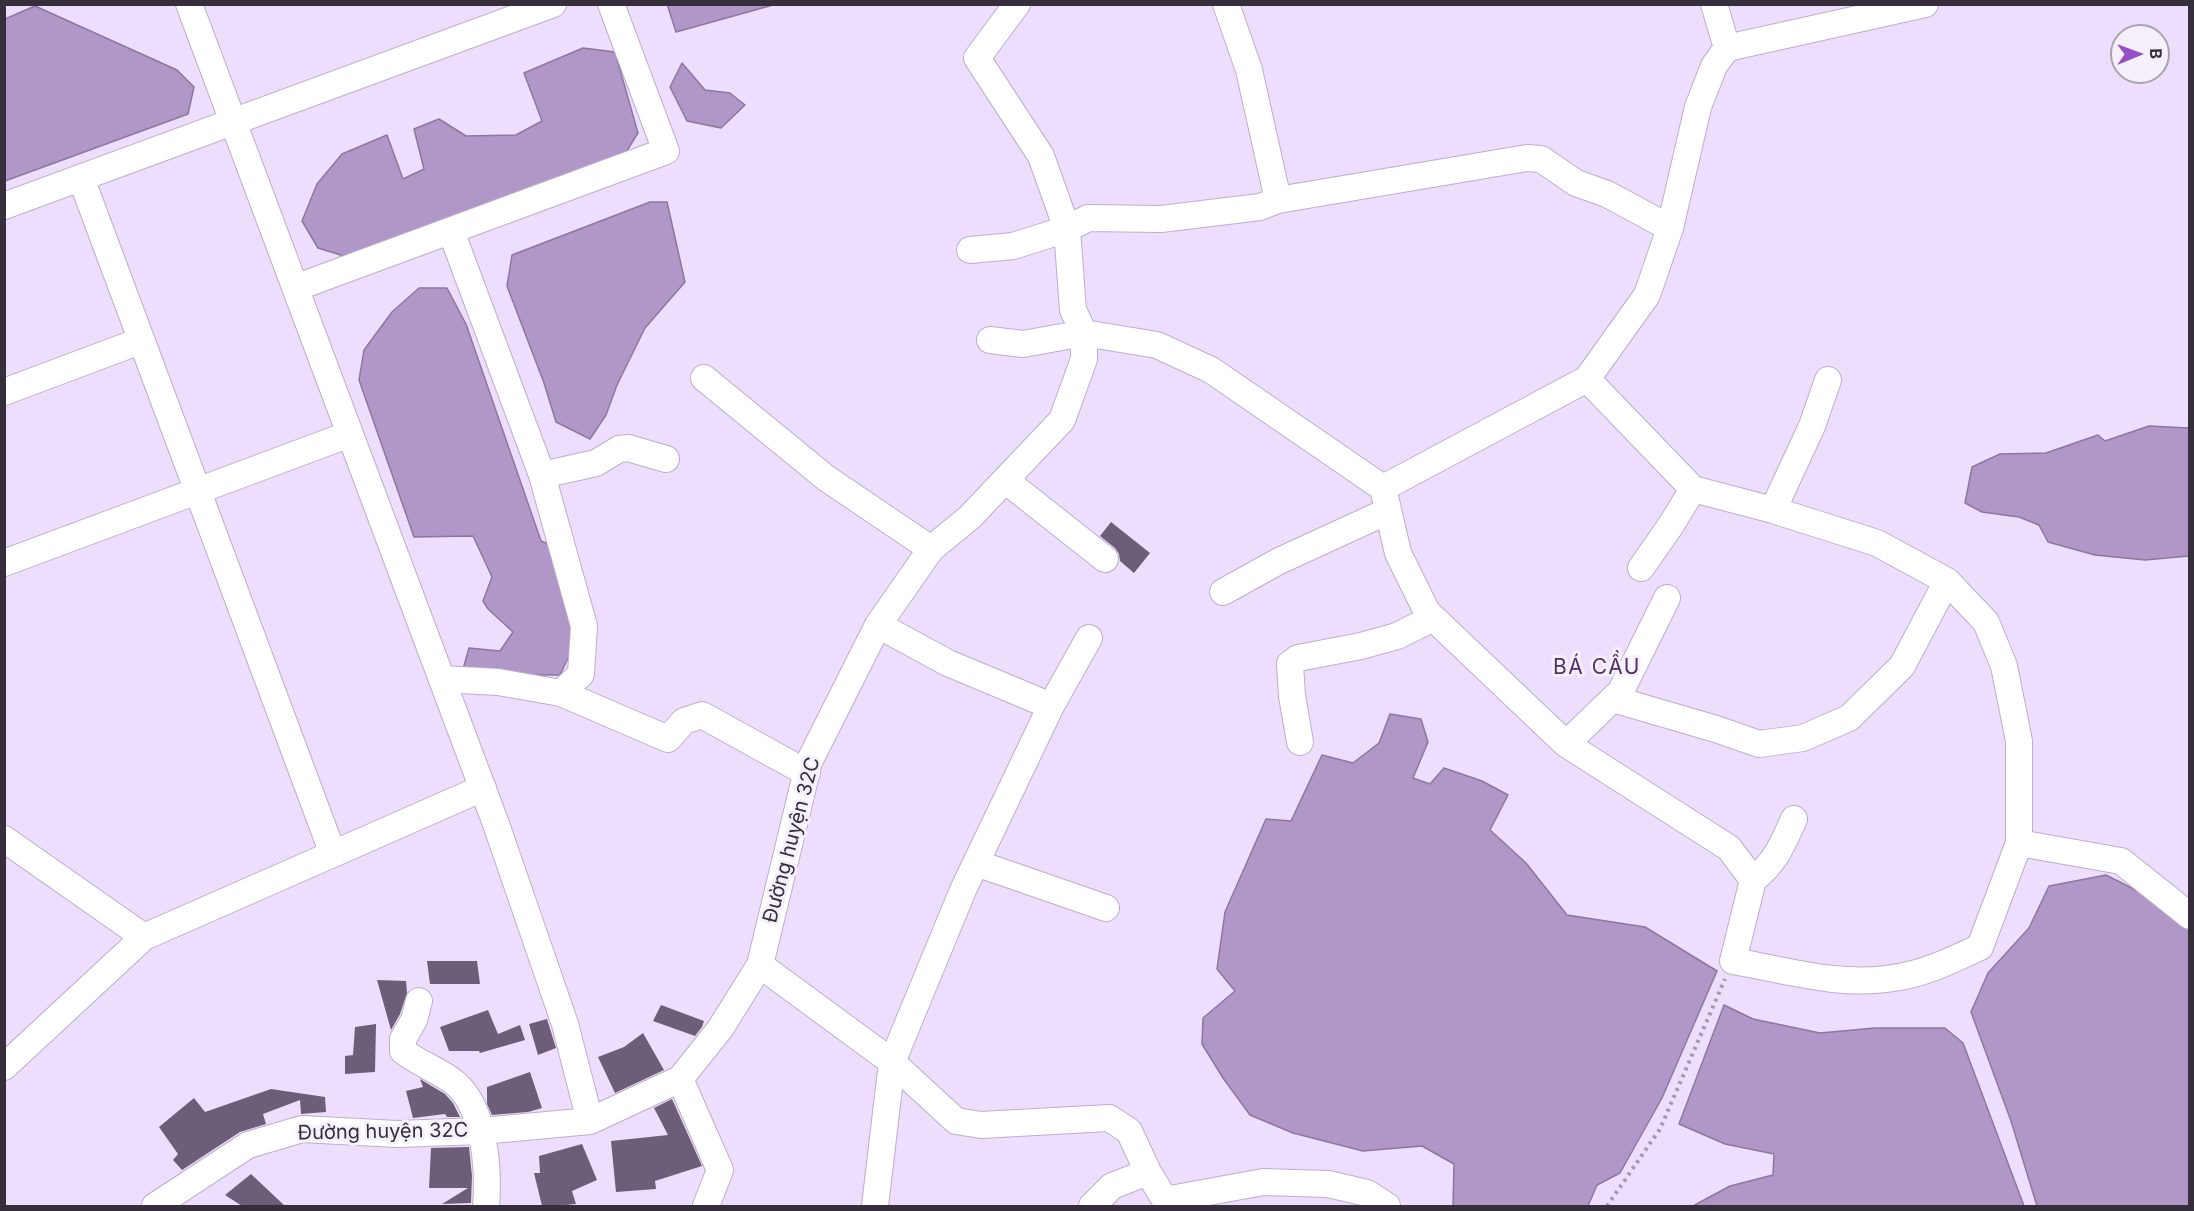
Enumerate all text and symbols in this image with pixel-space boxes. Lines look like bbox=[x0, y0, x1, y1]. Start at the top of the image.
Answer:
north arrow bbox=[2110, 24, 2170, 84]
text: B bbox=[2146, 48, 2166, 59]
district label: BÁ CẦU bbox=[1553, 655, 1641, 681]
street label: Đường huyện 32C bbox=[758, 755, 826, 925]
street label: Đường huyện 32C bbox=[298, 1119, 468, 1145]

